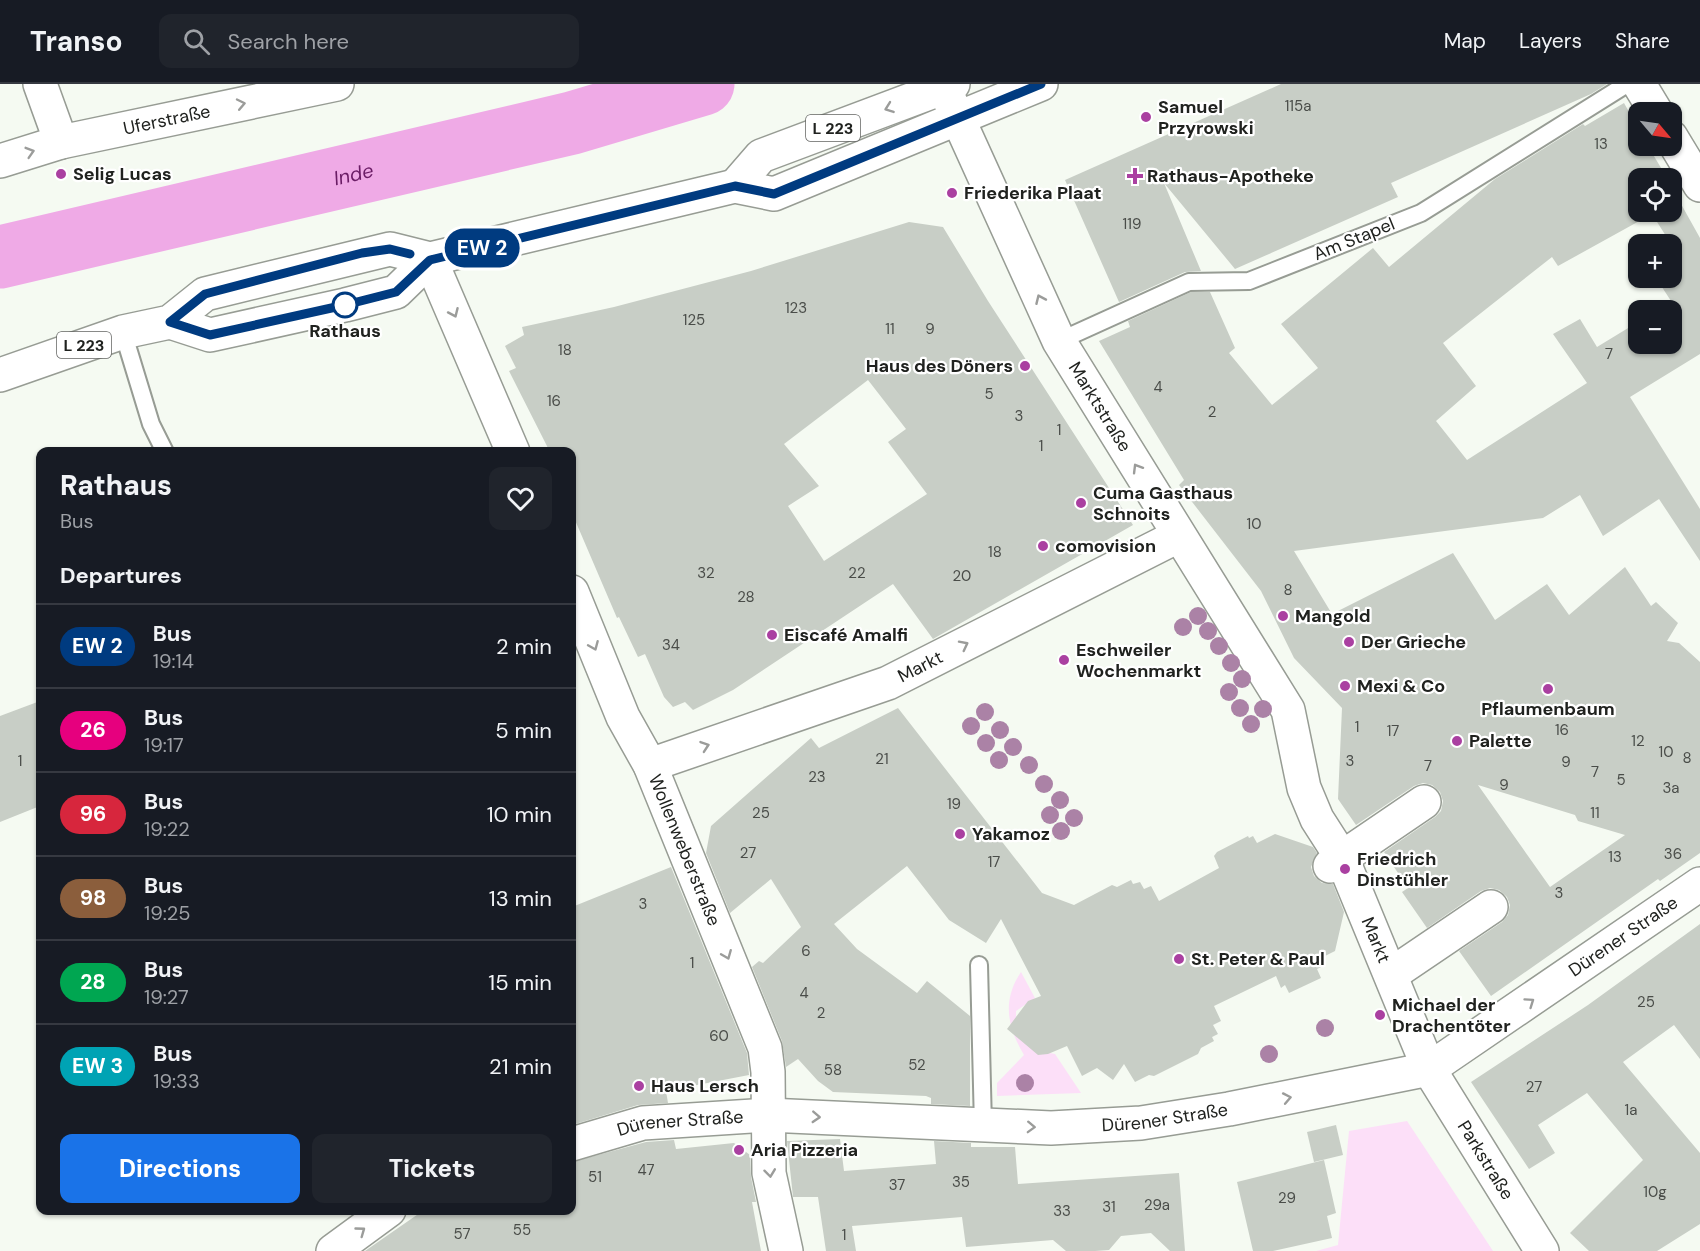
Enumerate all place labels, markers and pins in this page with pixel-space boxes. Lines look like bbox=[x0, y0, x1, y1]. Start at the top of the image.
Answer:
place label: Samuel Przyrowski bbox=[1158, 95, 1254, 140]
marker: Samuel Przyrowski bbox=[1139, 110, 1153, 124]
place label: Selig Lucas bbox=[73, 162, 172, 186]
place label: Rathaus-Apotheke bbox=[1147, 164, 1314, 188]
marker: Selig Lucas bbox=[54, 167, 68, 181]
marker: Rathaus-Apotheke bbox=[1128, 169, 1142, 183]
place label: Friederika Plaat bbox=[964, 181, 1102, 205]
marker: Friederika Plaat bbox=[945, 186, 959, 200]
marker: Rathaus bbox=[332, 292, 358, 318]
place label: Rathaus bbox=[309, 319, 381, 343]
place label: Haus des Döners bbox=[866, 354, 1013, 378]
marker: Haus des Döners bbox=[1018, 359, 1032, 373]
place label: Cuma Gasthaus Schnoits bbox=[1093, 481, 1233, 526]
marker: Cuma Gasthaus Schnoits bbox=[1074, 496, 1088, 510]
place label: comovision bbox=[1055, 534, 1156, 558]
marker: comovision bbox=[1036, 539, 1050, 553]
place label: Mangold bbox=[1295, 604, 1371, 628]
marker: Mangold bbox=[1276, 609, 1290, 623]
place label: Eiscafé Amalfi bbox=[784, 623, 908, 647]
marker: Eiscafé Amalfi bbox=[765, 628, 779, 642]
place label: Der Grieche bbox=[1361, 630, 1466, 654]
marker: Der Grieche bbox=[1342, 635, 1356, 649]
place label: Eschweiler Wochenmarkt bbox=[1076, 638, 1201, 683]
marker: Eschweiler Wochenmarkt bbox=[1057, 653, 1071, 667]
place label: Mexi & Co bbox=[1357, 674, 1445, 698]
marker: Mexi & Co bbox=[1338, 679, 1352, 693]
marker: Pflaumenbaum bbox=[1541, 682, 1555, 696]
place label: Pflaumenbaum bbox=[1481, 697, 1615, 721]
place label: Palette bbox=[1469, 729, 1532, 753]
marker: Palette bbox=[1450, 734, 1464, 748]
place label: Yakamoz bbox=[972, 822, 1050, 846]
marker: Yakamoz bbox=[953, 827, 967, 841]
place label: Friedrich Dinstühler bbox=[1357, 847, 1448, 892]
marker: Friedrich Dinstühler bbox=[1338, 862, 1352, 876]
place label: St. Peter & Paul bbox=[1191, 947, 1325, 971]
marker: St. Peter & Paul bbox=[1172, 952, 1186, 966]
place label: Michael der Drachentöter bbox=[1392, 993, 1511, 1038]
marker: Michael der Drachentöter bbox=[1373, 1008, 1387, 1022]
place label: Haus Lersch bbox=[651, 1074, 759, 1098]
marker: Haus Lersch bbox=[632, 1079, 646, 1093]
place label: Aria Pizzeria bbox=[751, 1138, 858, 1162]
marker: Aria Pizzeria bbox=[732, 1143, 746, 1157]

